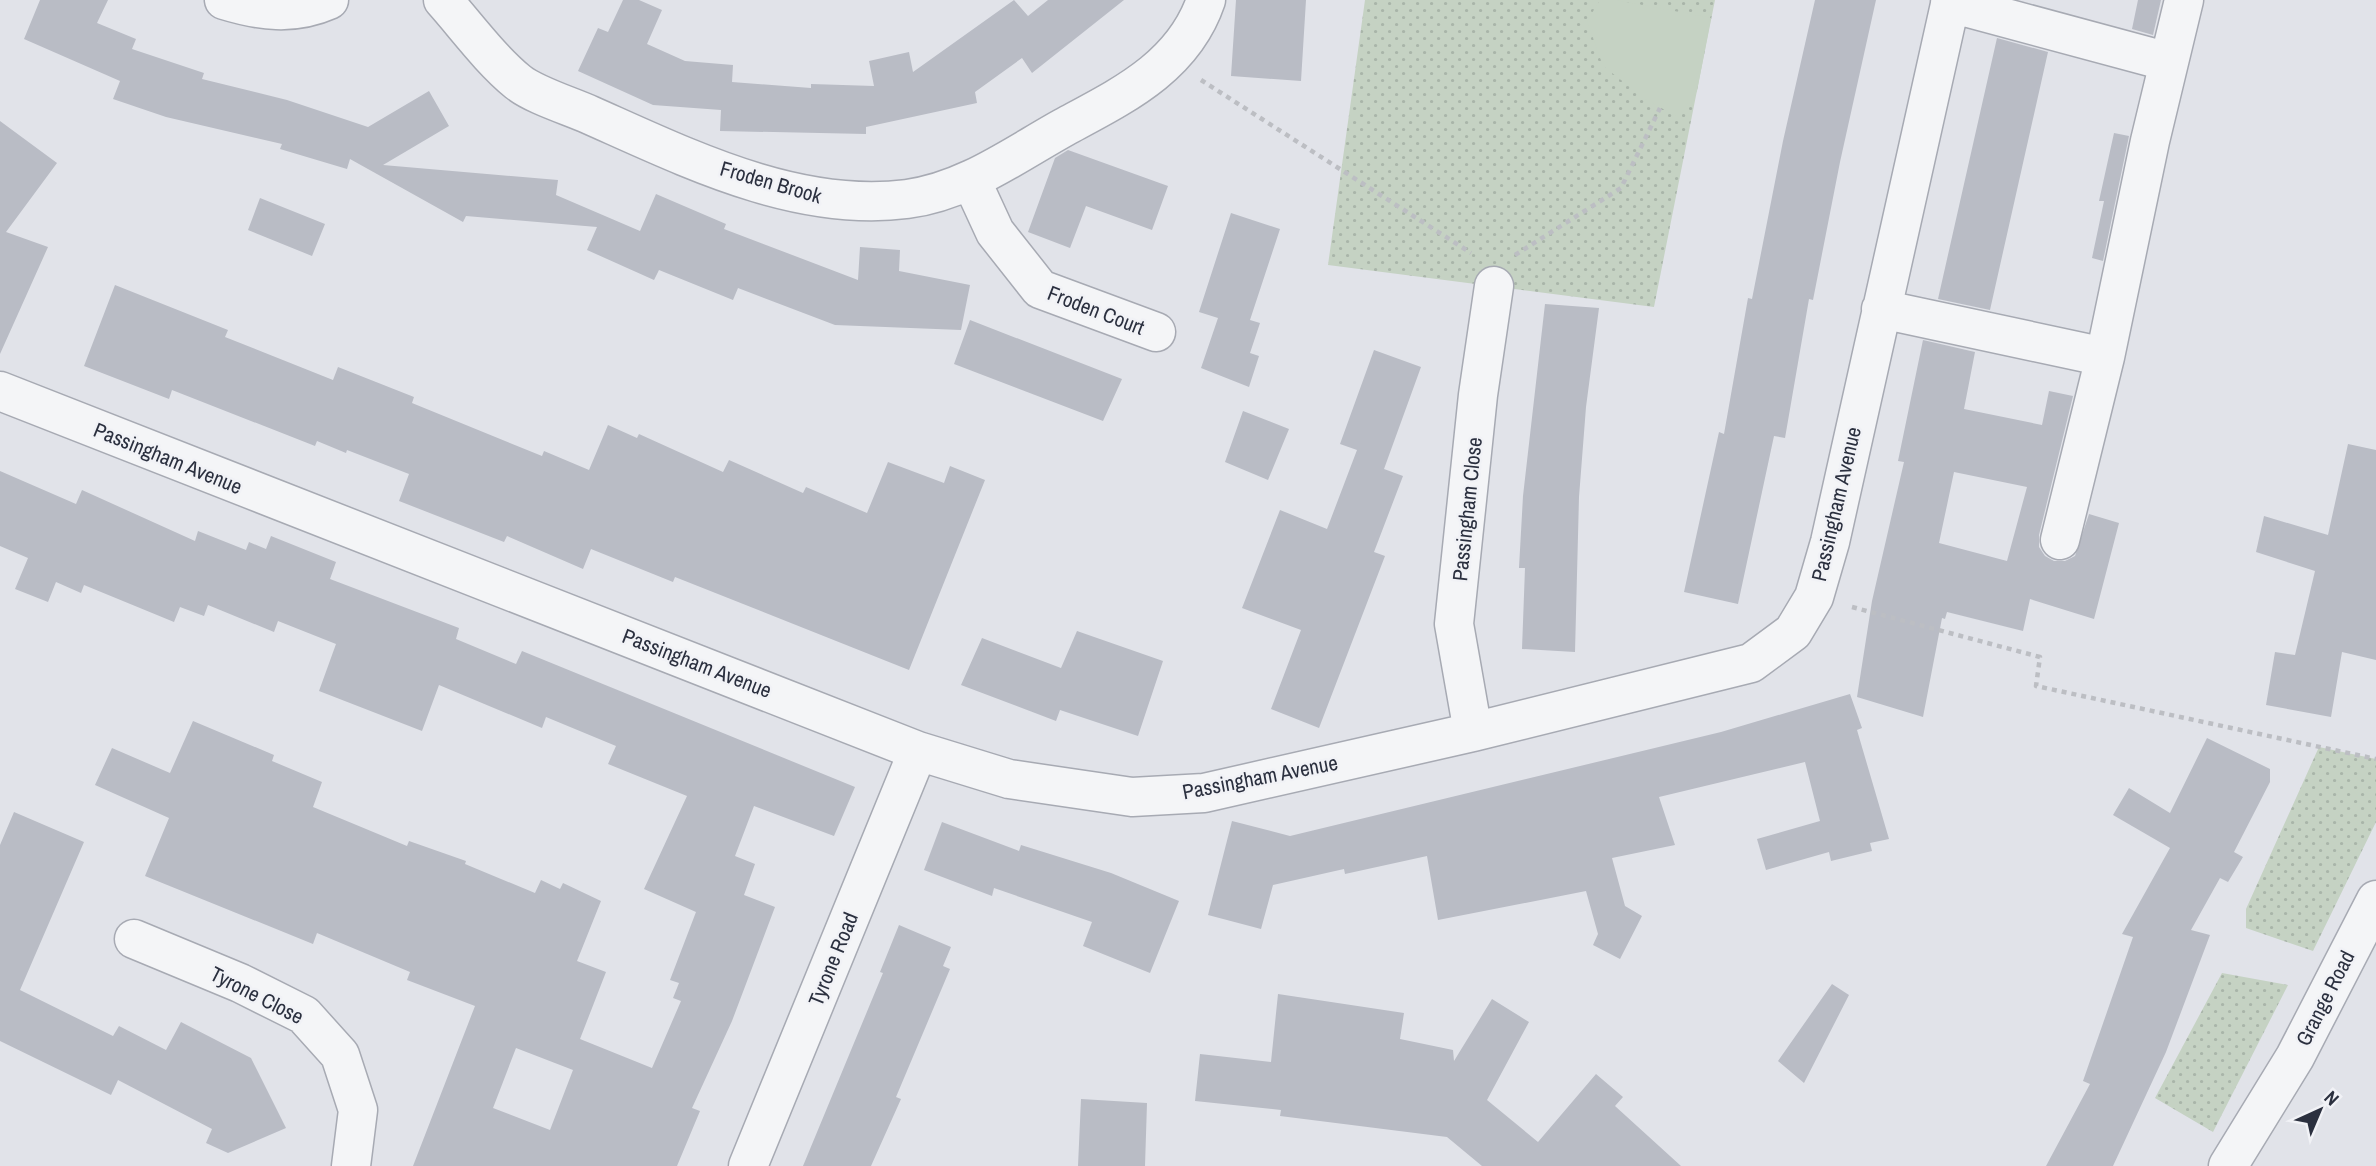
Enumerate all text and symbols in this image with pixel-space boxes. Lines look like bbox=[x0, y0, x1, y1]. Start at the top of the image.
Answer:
street label: Froden Brook bbox=[717, 154, 826, 210]
street label: Froden Court bbox=[1043, 278, 1149, 342]
street label: Passingham Avenue bbox=[89, 415, 247, 501]
street label: Passingham Avenue bbox=[1804, 424, 1868, 584]
street label: Passingham Close bbox=[1445, 436, 1489, 582]
street label: Passingham Avenue bbox=[618, 621, 776, 705]
street label: Passingham Avenue bbox=[1180, 748, 1340, 806]
street label: Tyrone Road bbox=[801, 908, 865, 1010]
street label: Grange Road bbox=[2289, 945, 2361, 1051]
street label: Tyrone Close bbox=[205, 959, 309, 1031]
north arrow bbox=[2285, 1075, 2355, 1145]
text: N bbox=[2319, 1085, 2345, 1111]

